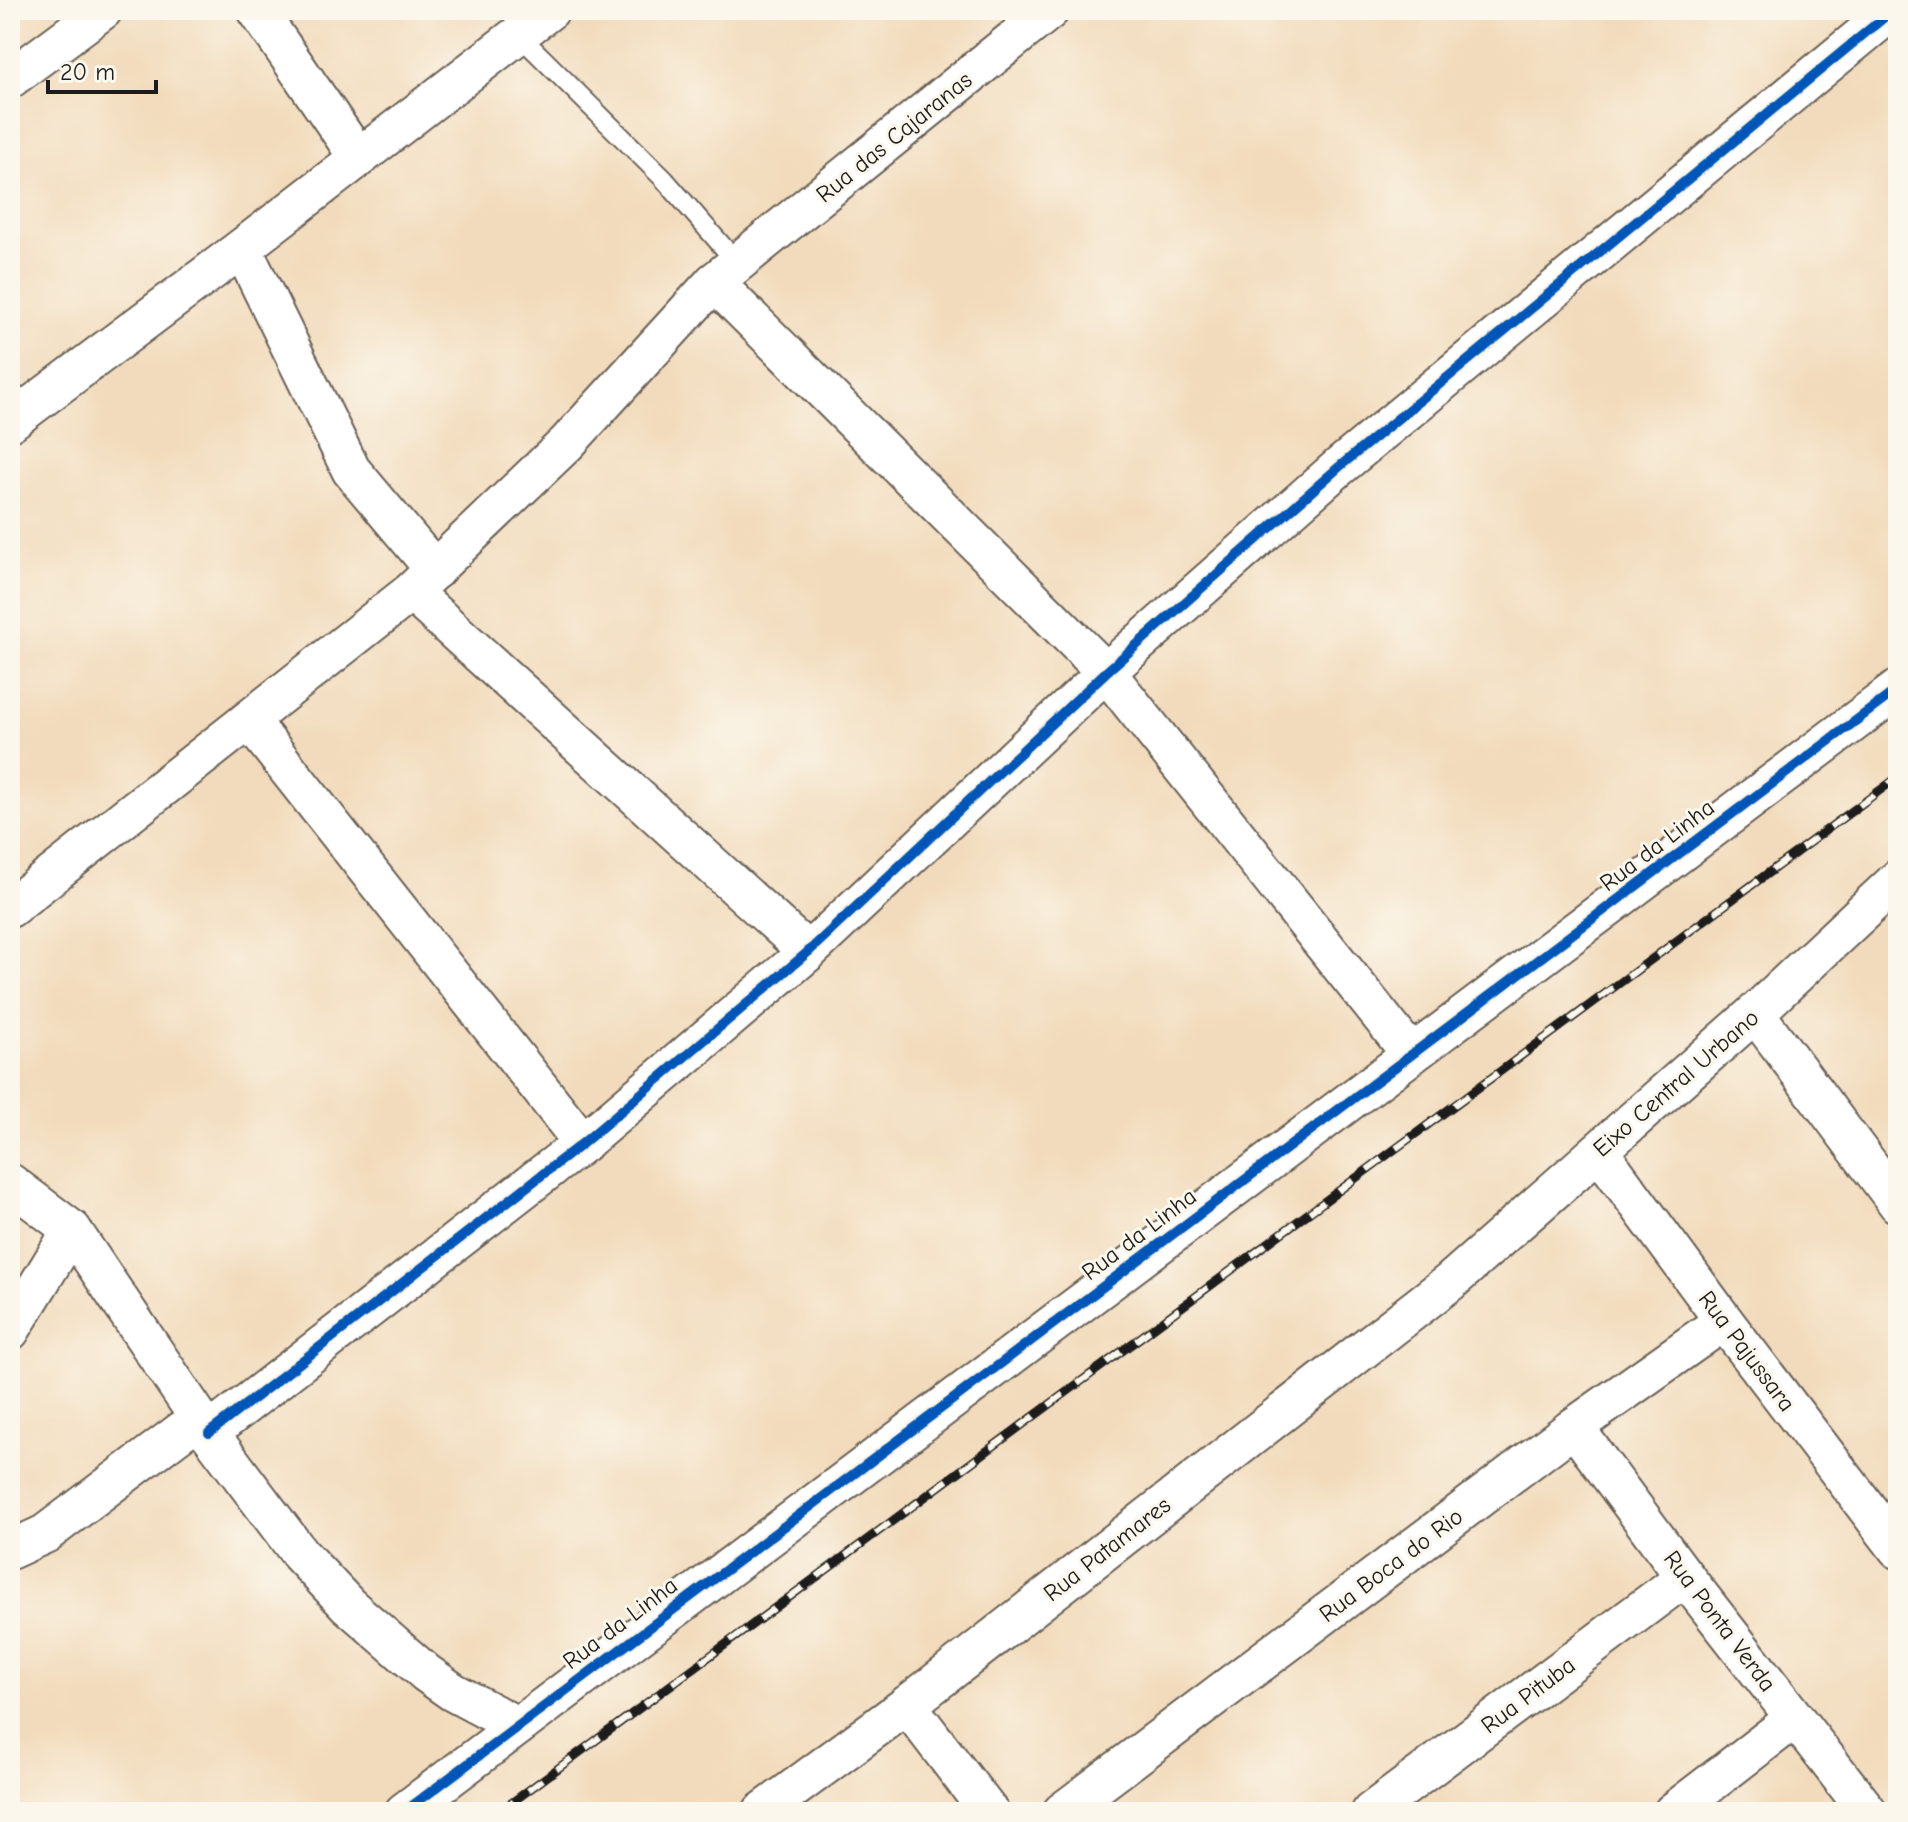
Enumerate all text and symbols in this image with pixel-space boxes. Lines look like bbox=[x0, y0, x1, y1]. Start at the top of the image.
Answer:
scale bar bbox=[48, 44, 156, 94]
text: 20 m bbox=[60, 58, 115, 86]
street label: Rua das Cajaranas bbox=[810, 66, 978, 208]
street label: Rua da Linha bbox=[1594, 793, 1720, 897]
street label: Eixo Central Urbano bbox=[1587, 1003, 1765, 1163]
street label: Rua da Linha bbox=[1076, 1182, 1202, 1286]
street label: Rua Pajussara bbox=[1693, 1285, 1801, 1417]
street label: Rua Patamares bbox=[1038, 1491, 1176, 1607]
street label: Rua Boca do Rio bbox=[1314, 1502, 1468, 1628]
street label: Rua Ponta Verda bbox=[1658, 1545, 1782, 1697]
street label: Rua da Linha bbox=[557, 1571, 683, 1675]
street label: Rua Pituba bbox=[1476, 1651, 1580, 1739]

